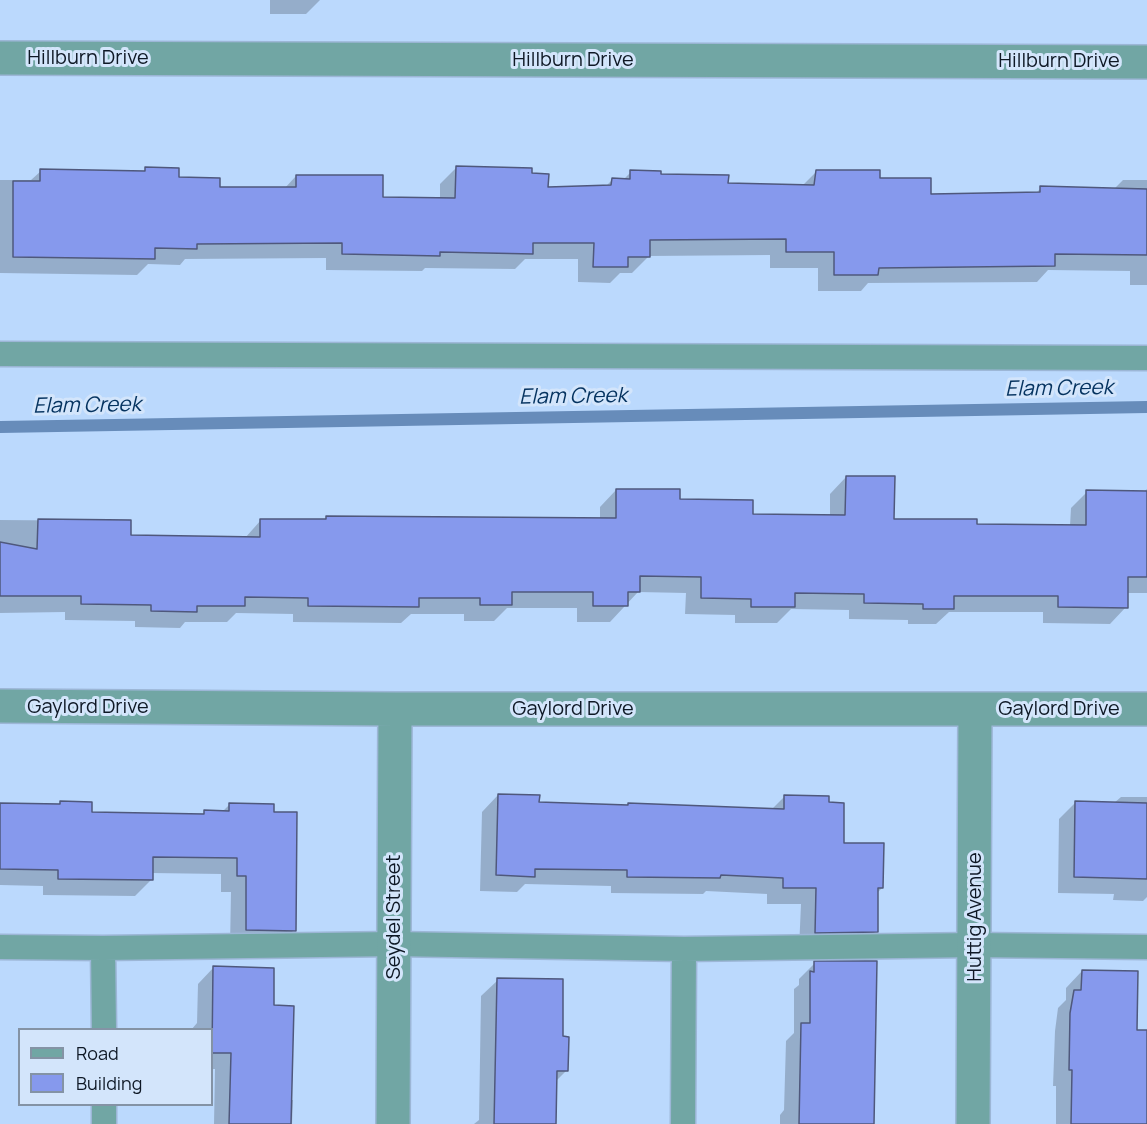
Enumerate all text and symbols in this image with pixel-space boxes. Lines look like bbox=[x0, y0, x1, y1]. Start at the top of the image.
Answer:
street label: Hillburn Drive bbox=[27, 46, 149, 70]
street label: Hillburn Drive bbox=[512, 48, 634, 72]
street label: Hillburn Drive bbox=[998, 49, 1120, 73]
water label: Elam Creek bbox=[1005, 375, 1113, 403]
water label: Elam Creek bbox=[519, 383, 627, 411]
water label: Elam Creek bbox=[33, 392, 141, 420]
street label: Gaylord Drive bbox=[27, 695, 149, 719]
street label: Gaylord Drive bbox=[512, 697, 634, 721]
street label: Gaylord Drive bbox=[998, 697, 1120, 721]
street label: Huttig Avenue bbox=[963, 852, 987, 982]
street label: Seydel Street bbox=[382, 855, 406, 979]
legend bbox=[18, 1028, 213, 1106]
text: Road bbox=[76, 1041, 119, 1065]
text: Building bbox=[76, 1071, 142, 1095]

